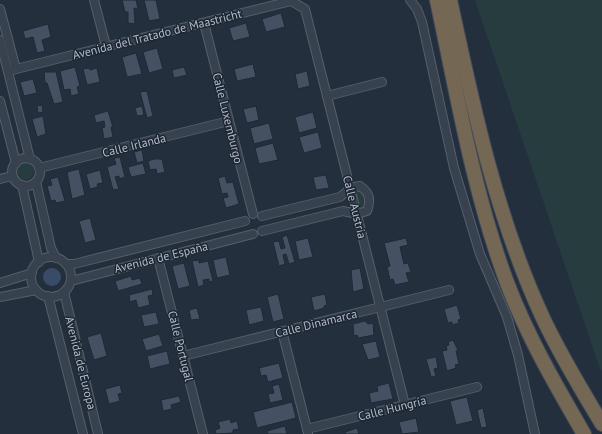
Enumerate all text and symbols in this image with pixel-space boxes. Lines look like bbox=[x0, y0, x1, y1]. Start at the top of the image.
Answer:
street label: Avenida del Tratado de Maastricht bbox=[71, 6, 243, 62]
street label: Calle Luxemburgo bbox=[209, 71, 247, 165]
street label: Calle Irlanda bbox=[101, 130, 167, 160]
street label: Calle Austria bbox=[340, 174, 370, 240]
street label: Avenida de España bbox=[113, 238, 209, 276]
street label: Calle Dinamarca bbox=[274, 306, 358, 340]
street label: Calle Portugal bbox=[165, 309, 197, 383]
street label: Avenida de Europa bbox=[62, 315, 100, 411]
street label: Calle Hungría bbox=[356, 392, 428, 424]

